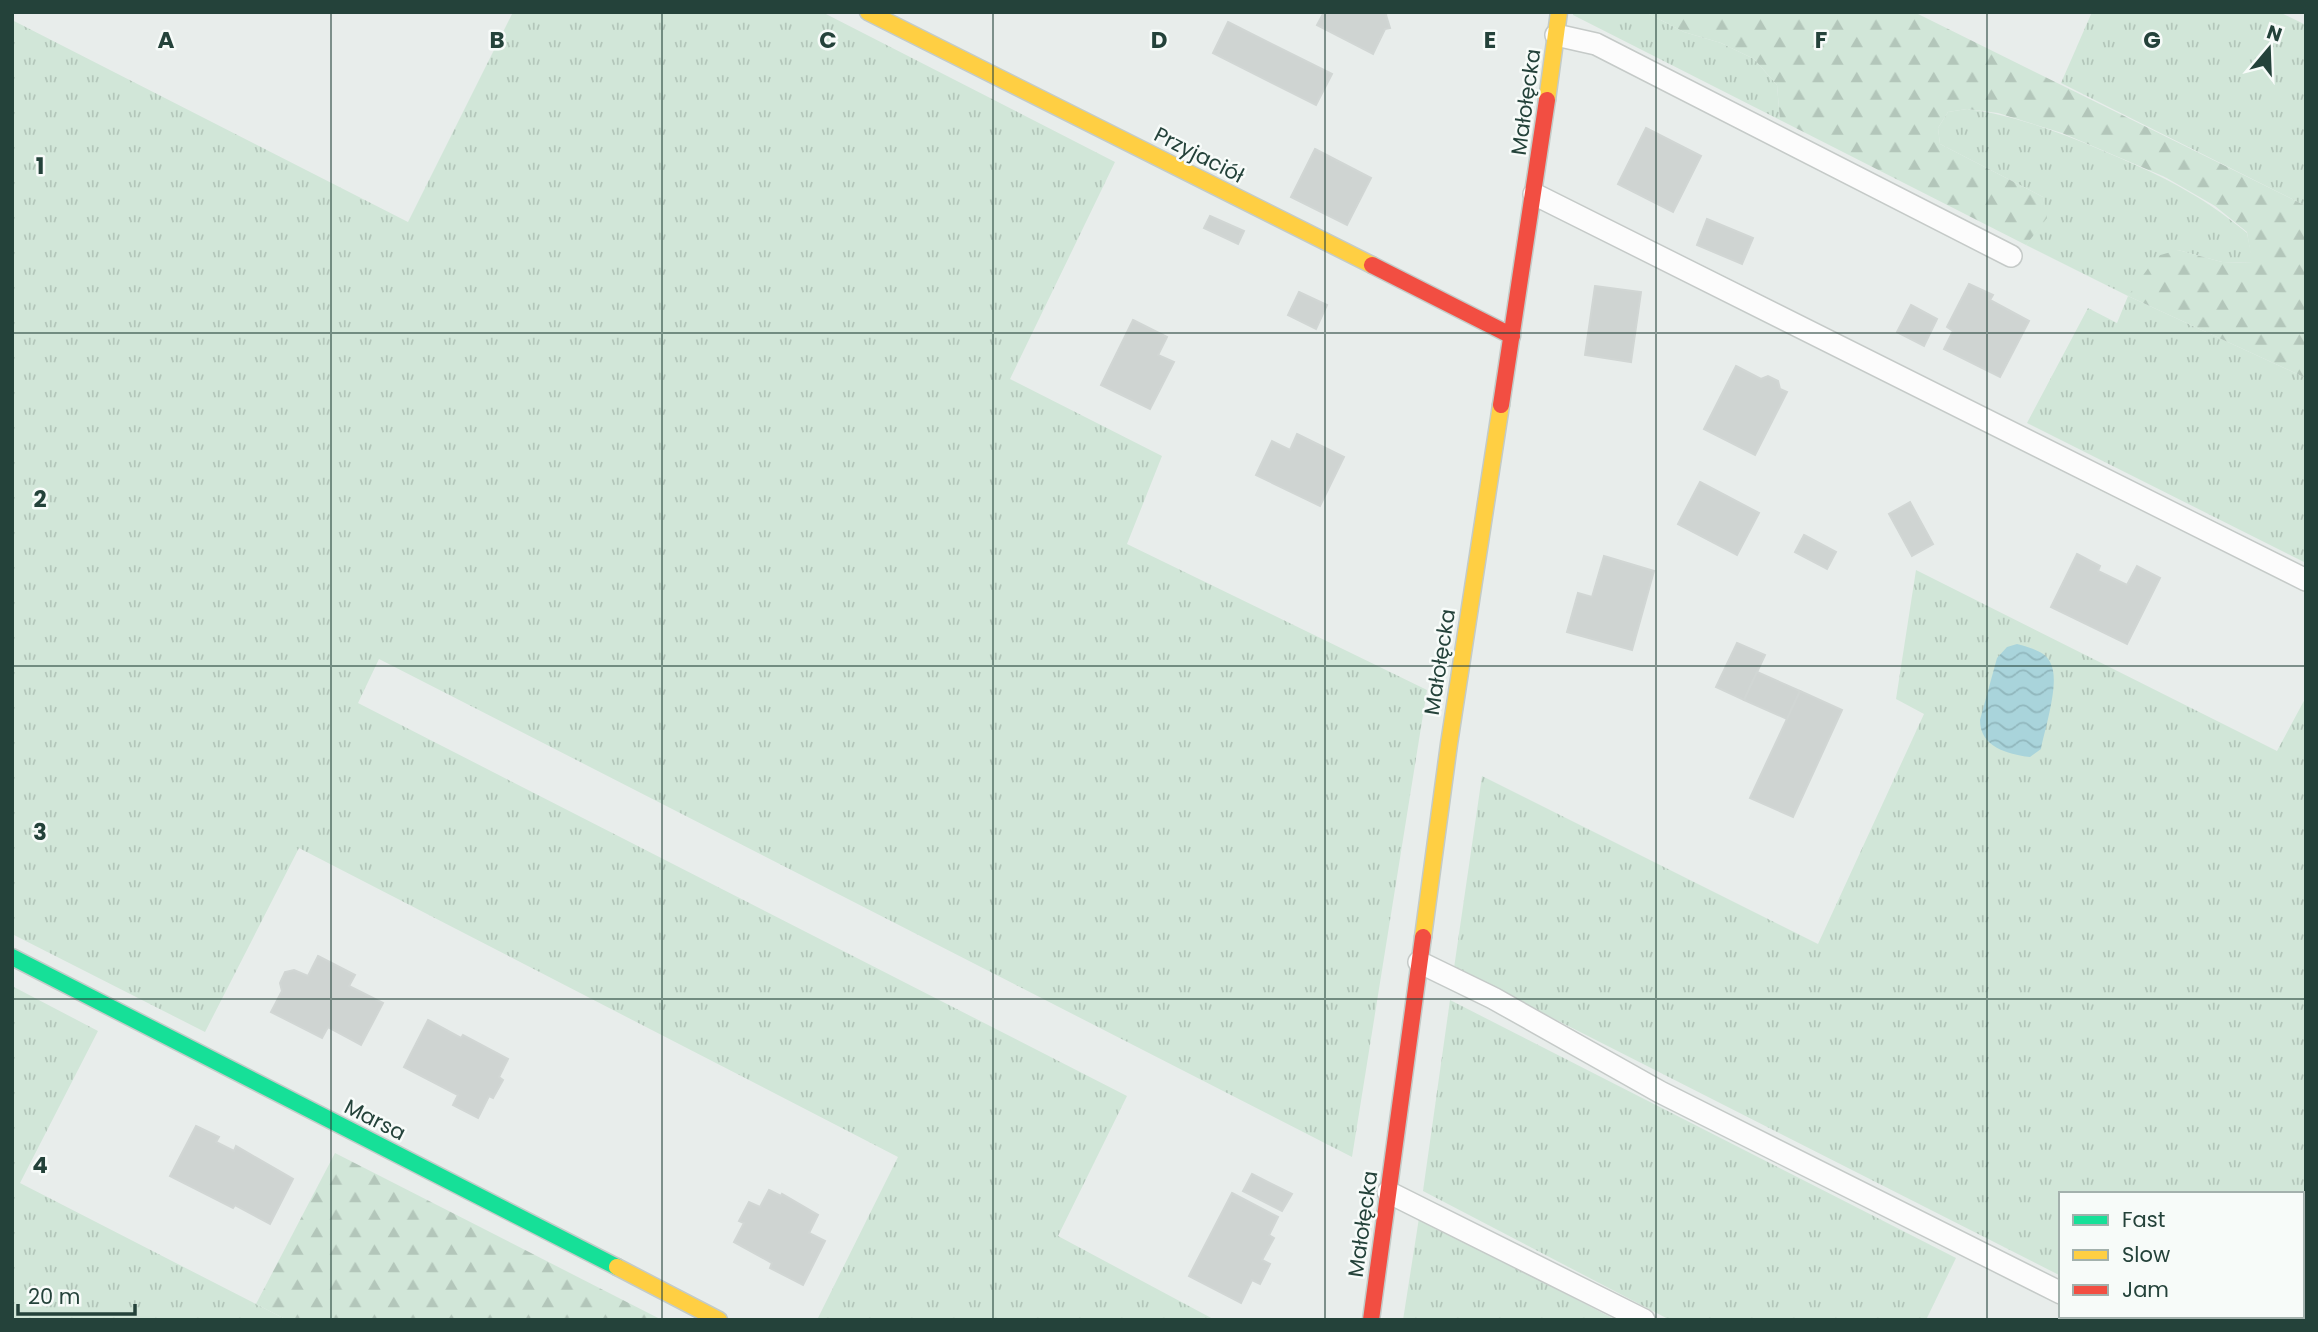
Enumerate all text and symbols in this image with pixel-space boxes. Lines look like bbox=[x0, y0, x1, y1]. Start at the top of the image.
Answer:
north arrow bbox=[2234, 14, 2304, 84]
text: N bbox=[2263, 18, 2286, 48]
text: A bbox=[158, 24, 175, 56]
text: B bbox=[489, 24, 505, 56]
text: C bbox=[819, 24, 837, 56]
text: D bbox=[1151, 24, 1167, 56]
text: E bbox=[1484, 24, 1496, 56]
text: F bbox=[1815, 24, 1827, 56]
text: G bbox=[2143, 24, 2161, 56]
street label: Małołęcka bbox=[1504, 47, 1547, 157]
street label: Przyjaciół bbox=[1149, 120, 1250, 190]
text: 1 bbox=[36, 150, 44, 182]
text: 2 bbox=[33, 483, 47, 515]
street label: Małołęcka bbox=[1417, 607, 1462, 717]
text: 3 bbox=[33, 816, 47, 848]
street label: Marsa bbox=[340, 1092, 411, 1147]
text: 4 bbox=[32, 1149, 48, 1181]
street label: Małołęcka bbox=[1341, 1169, 1384, 1279]
legend bbox=[2059, 1192, 2304, 1318]
text: Fast bbox=[2122, 1205, 2165, 1234]
text: Slow bbox=[2122, 1240, 2170, 1269]
scale bar bbox=[18, 1272, 135, 1316]
text: Jam bbox=[2122, 1275, 2169, 1304]
text: 20 m bbox=[28, 1282, 81, 1311]

